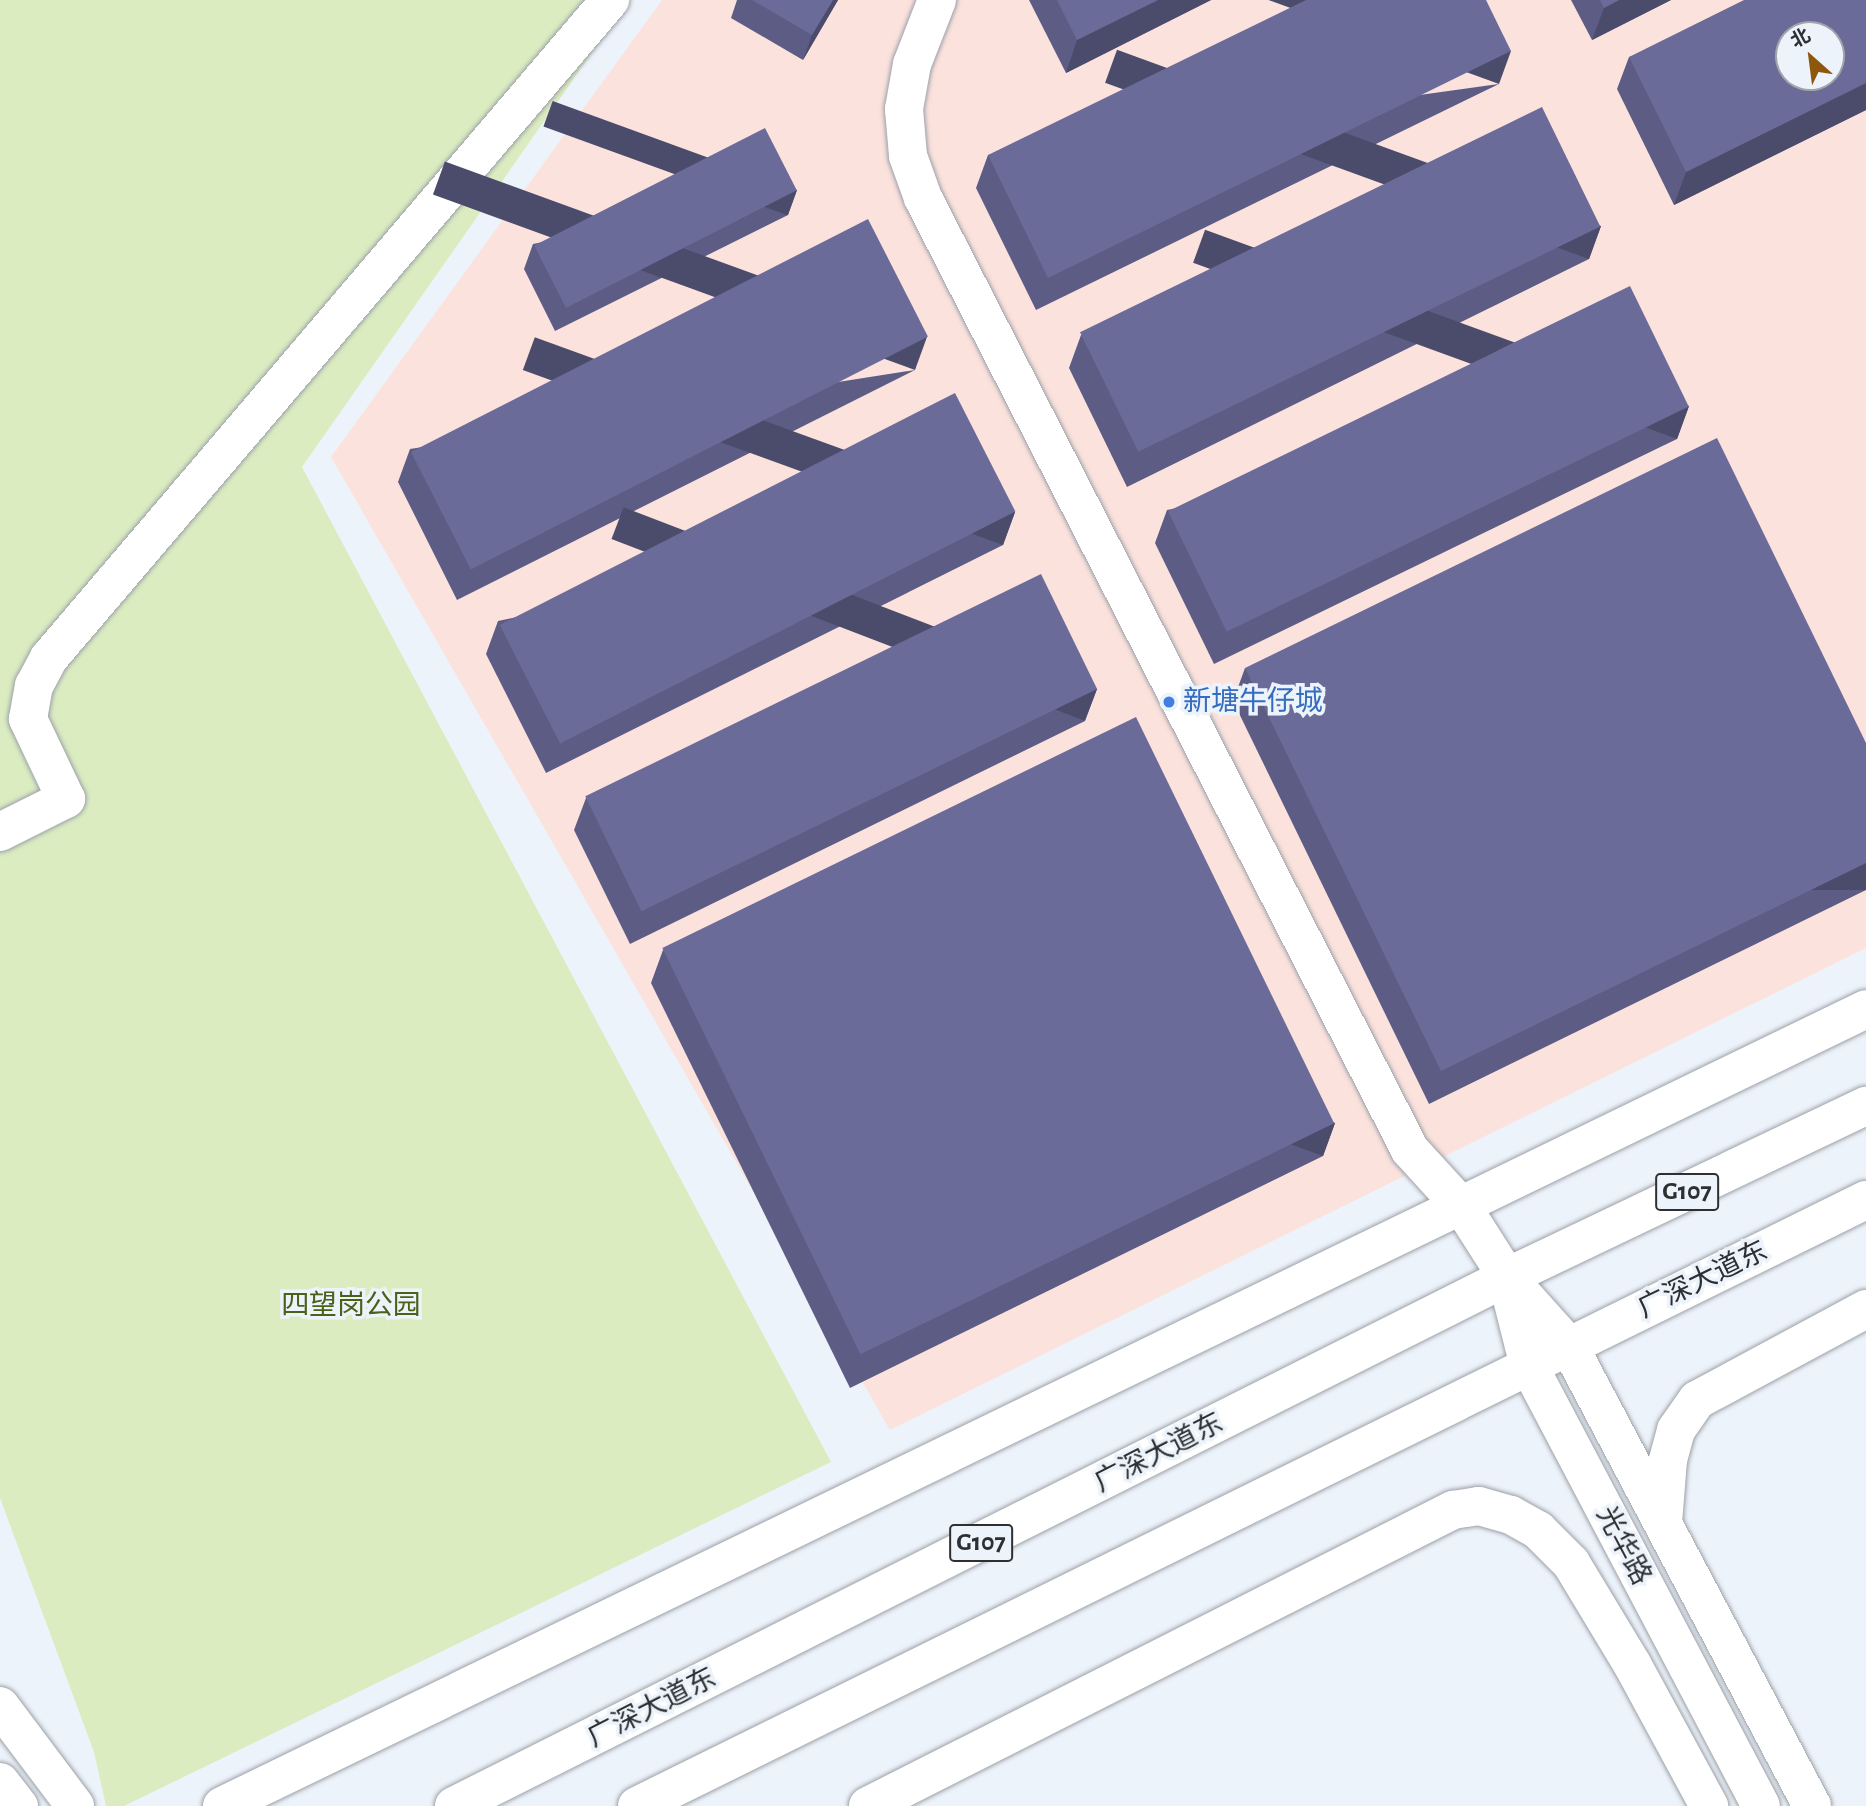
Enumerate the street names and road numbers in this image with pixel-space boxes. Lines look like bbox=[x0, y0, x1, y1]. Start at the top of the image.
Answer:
road number: G107 bbox=[1654, 1170, 1720, 1214]
street label: 广深大道东 bbox=[1633, 1234, 1773, 1326]
street label: 广深大道东 bbox=[1089, 1406, 1229, 1500]
street label: 光华路 bbox=[1588, 1501, 1658, 1591]
road number: G107 bbox=[948, 1520, 1014, 1566]
street label: 广深大道东 bbox=[582, 1661, 722, 1755]

